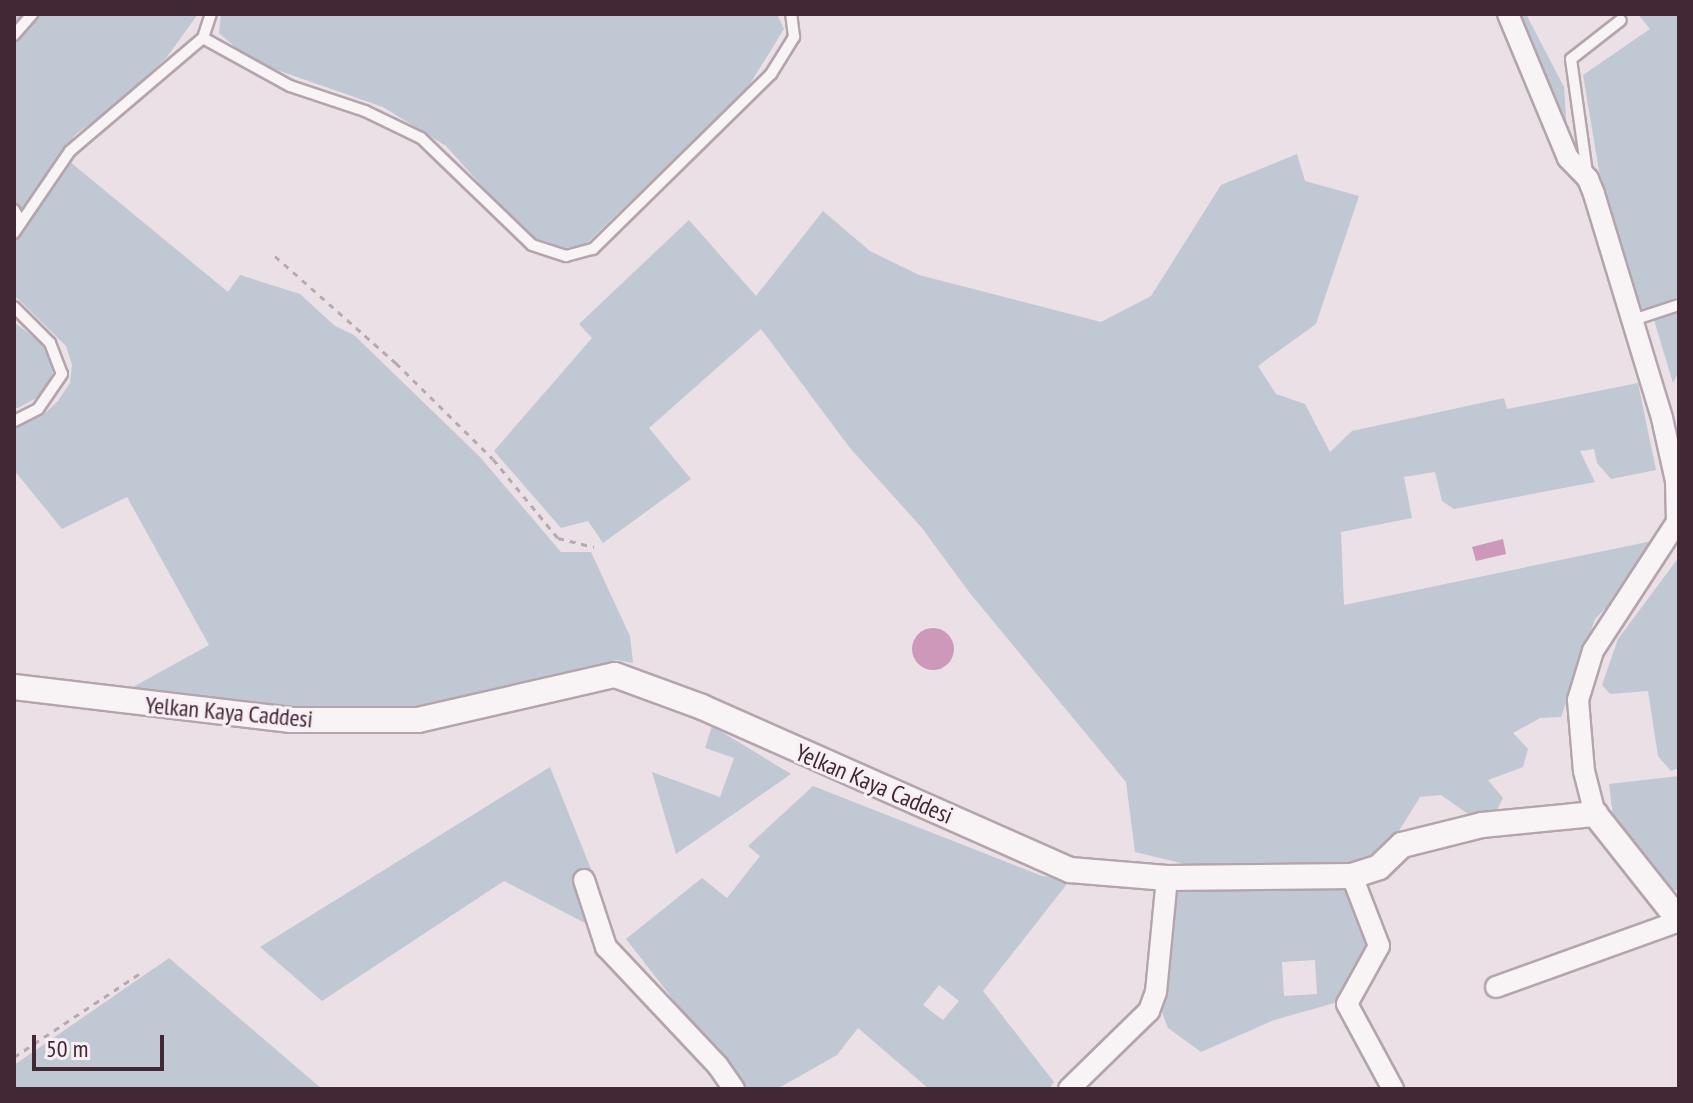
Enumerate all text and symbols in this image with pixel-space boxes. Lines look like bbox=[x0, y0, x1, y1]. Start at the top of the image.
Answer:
street label: Yelkan Kaya Caddesi bbox=[144, 690, 314, 734]
street label: Yelkan Kaya Caddesi bbox=[791, 738, 957, 830]
scale bar bbox=[36, 1019, 168, 1069]
text: 50 m bbox=[46, 1033, 88, 1064]

